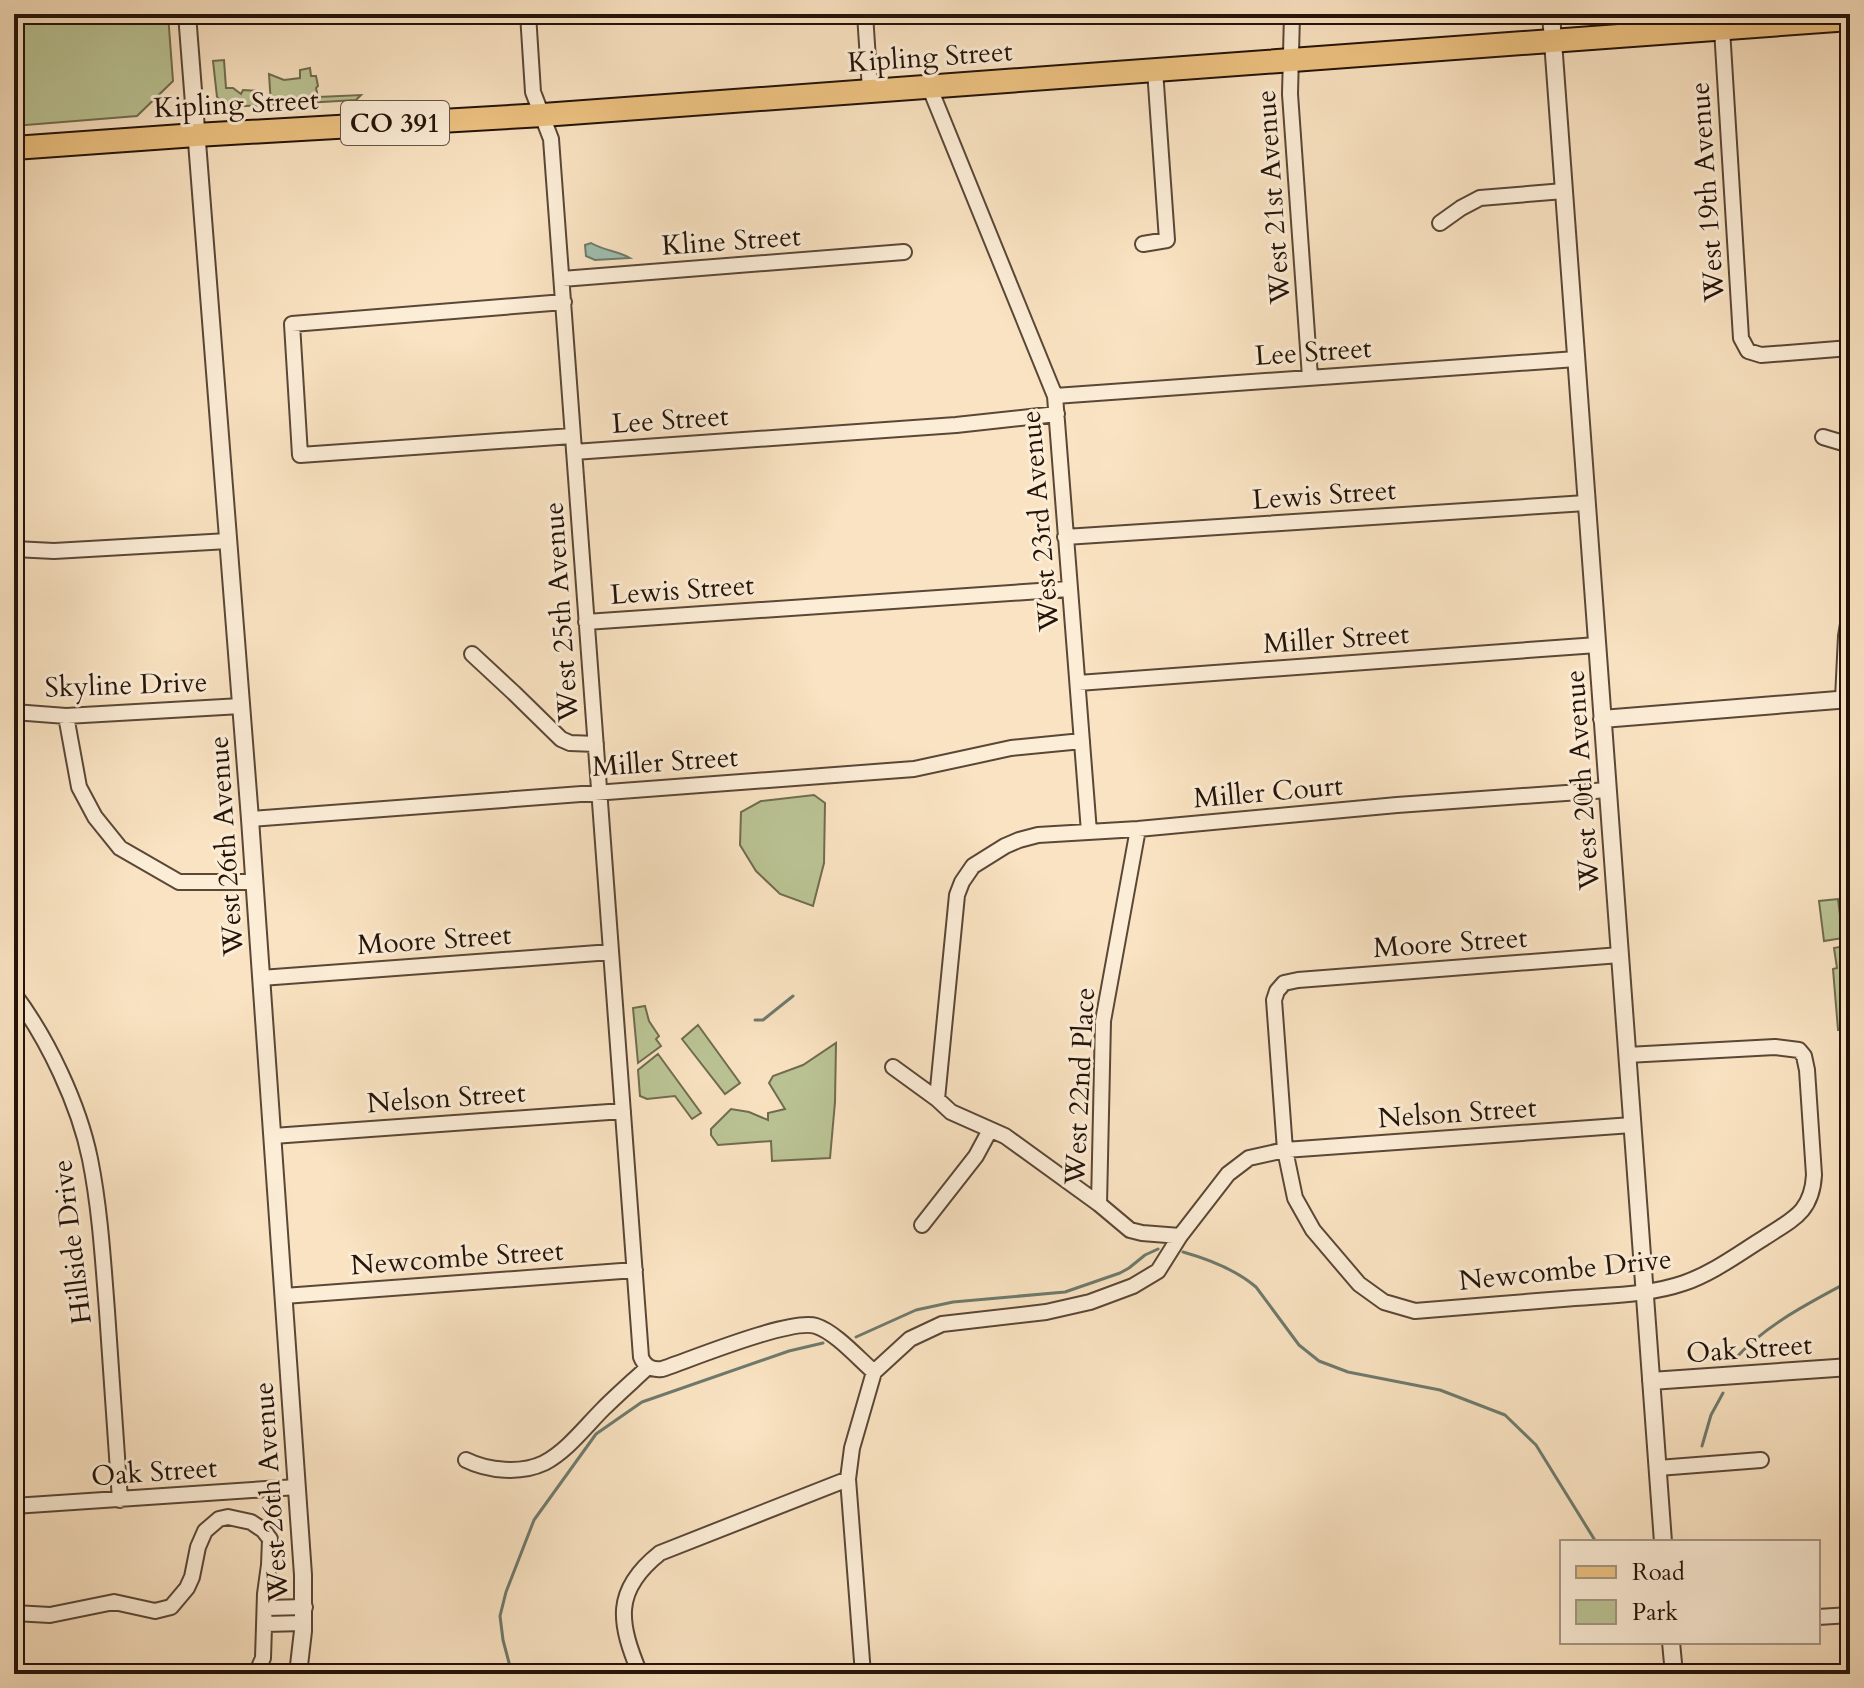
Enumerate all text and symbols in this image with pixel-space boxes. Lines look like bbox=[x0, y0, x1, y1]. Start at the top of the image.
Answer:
street label: Kipling Street bbox=[846, 32, 1014, 82]
street label: Kipling Street bbox=[153, 81, 320, 127]
street label: West 19th Avenue bbox=[1680, 81, 1734, 304]
street label: West 21st Avenue bbox=[1247, 89, 1300, 306]
road number: CO 391 bbox=[341, 101, 449, 145]
street label: Kline Street bbox=[660, 217, 802, 265]
street label: Lee Street bbox=[1253, 329, 1373, 375]
street label: Lee Street bbox=[610, 397, 730, 443]
street label: West 23rd Avenue bbox=[1011, 409, 1069, 634]
street label: Lewis Street bbox=[1251, 471, 1397, 519]
street label: West 25th Avenue bbox=[534, 501, 588, 724]
street label: Lewis Street bbox=[609, 566, 755, 614]
street label: Miller Street bbox=[1262, 615, 1411, 663]
street label: Skyline Drive bbox=[44, 663, 208, 707]
street label: West 20th Avenue bbox=[1555, 669, 1609, 892]
street label: West 26th Avenue bbox=[199, 735, 253, 958]
street label: Miller Street bbox=[591, 738, 740, 786]
street label: Miller Court bbox=[1192, 767, 1345, 817]
street label: Moore Street bbox=[356, 916, 513, 964]
street label: Moore Street bbox=[1372, 919, 1529, 967]
street label: West 22nd Place bbox=[1056, 986, 1104, 1187]
street label: Nelson Street bbox=[365, 1073, 527, 1122]
street label: Nelson Street bbox=[1376, 1088, 1538, 1137]
street label: Hillside Drive bbox=[43, 1157, 101, 1326]
street label: Newcombe Street bbox=[349, 1232, 565, 1284]
street label: Newcombe Drive bbox=[1457, 1240, 1673, 1300]
street label: Oak Street bbox=[1685, 1326, 1813, 1372]
street label: West 26th Avenue bbox=[244, 1381, 298, 1604]
street label: Oak Street bbox=[90, 1449, 218, 1495]
legend bbox=[1560, 1540, 1820, 1644]
text: Road bbox=[1632, 1556, 1685, 1589]
text: Park bbox=[1632, 1596, 1678, 1629]

